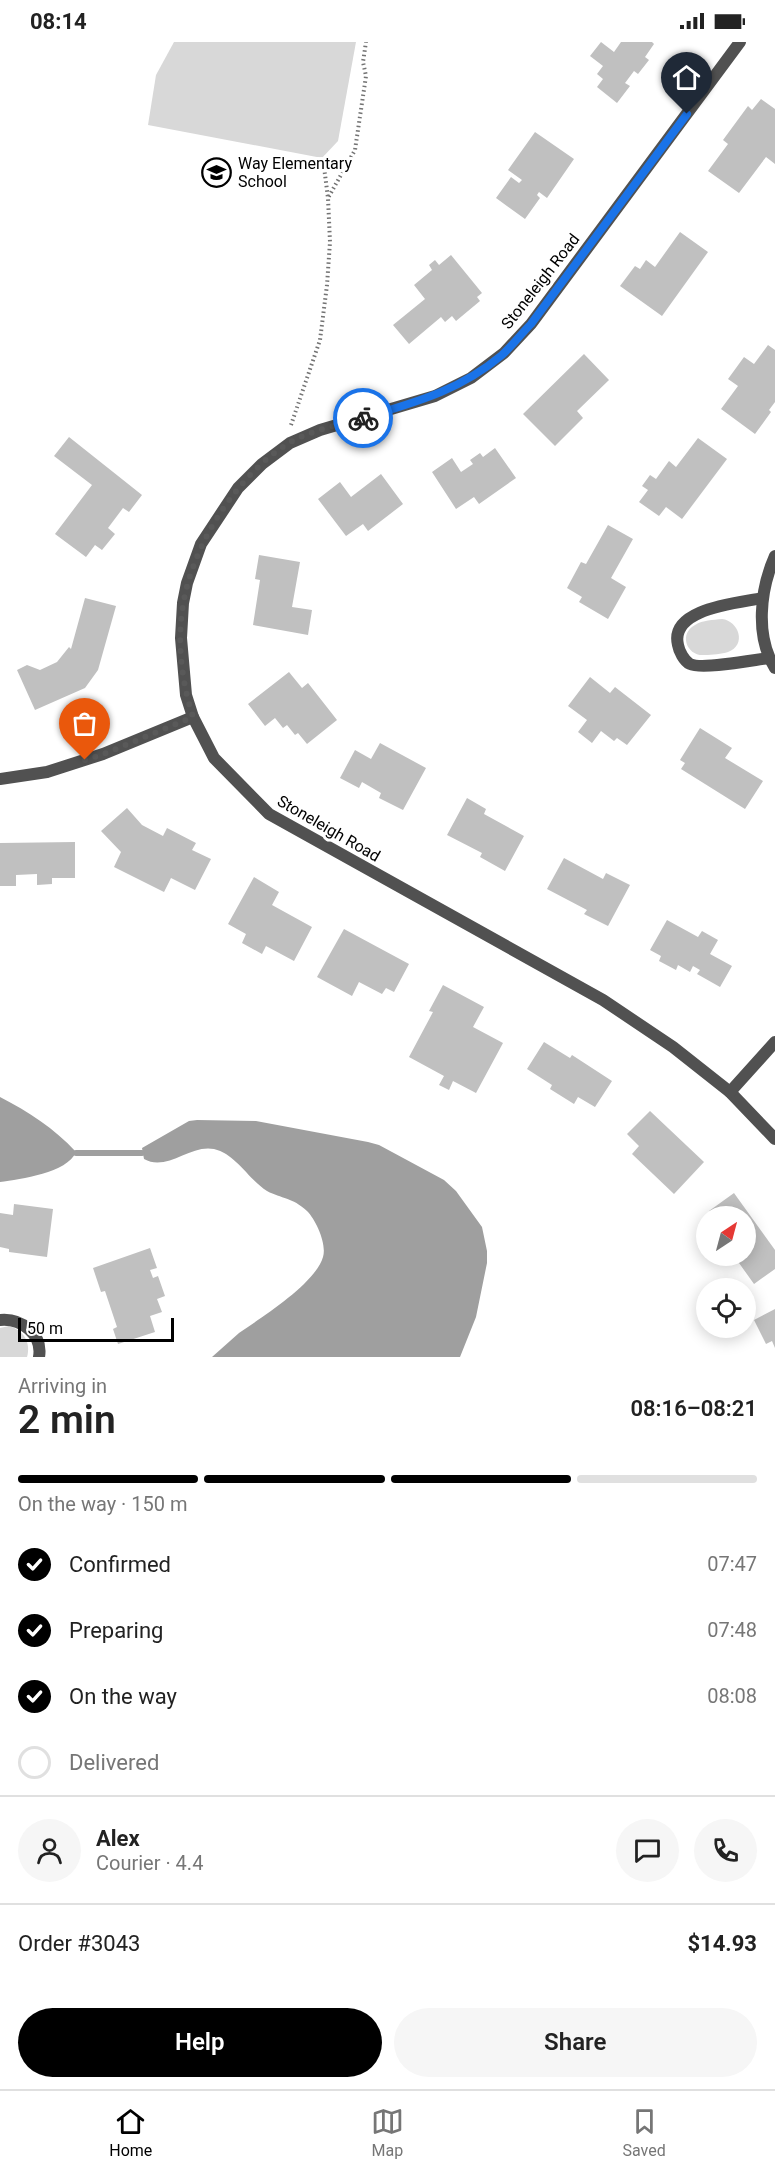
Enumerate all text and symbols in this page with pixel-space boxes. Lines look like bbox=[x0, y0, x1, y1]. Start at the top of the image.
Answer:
text: 08:14 bbox=[30, 9, 87, 34]
pin bbox=[661, 52, 712, 114]
icon: home bbox=[670, 61, 703, 94]
place label: Way Elementary School bbox=[238, 154, 352, 191]
school or university icon: Way Elementary School bbox=[201, 156, 233, 188]
street label: Stoneleigh Road bbox=[497, 230, 584, 333]
courier bbox=[333, 388, 393, 448]
icon: bike bbox=[347, 402, 380, 435]
pin bbox=[59, 698, 110, 760]
icon: bag bbox=[68, 707, 101, 740]
street label: Stoneleigh Road bbox=[274, 791, 384, 866]
north arrow bbox=[696, 1206, 756, 1266]
map controls bbox=[696, 1206, 756, 1338]
button: locate bbox=[696, 1278, 756, 1338]
scale bar bbox=[18, 1315, 174, 1342]
text: 50 m bbox=[27, 1319, 63, 1338]
text: Arriving in bbox=[18, 1374, 107, 1398]
text: 08:16–08:21 bbox=[630, 1396, 757, 1421]
text: 2 min bbox=[18, 1397, 116, 1443]
text: On the way · 150 m bbox=[18, 1492, 187, 1516]
icon: check bbox=[18, 1548, 51, 1581]
text: Confirmed bbox=[69, 1552, 171, 1577]
text: 07:47 bbox=[707, 1552, 757, 1576]
icon: check bbox=[18, 1614, 51, 1647]
text: Preparing bbox=[69, 1618, 163, 1643]
text: 07:48 bbox=[707, 1618, 757, 1642]
icon: check bbox=[18, 1680, 51, 1713]
text: On the way bbox=[69, 1684, 177, 1709]
text: 08:08 bbox=[707, 1684, 757, 1708]
text: Delivered bbox=[69, 1750, 159, 1775]
button: person bbox=[18, 1819, 81, 1882]
button: chat bbox=[616, 1819, 679, 1882]
button: phone bbox=[694, 1819, 757, 1882]
text: Alex bbox=[96, 1826, 140, 1851]
text: Courier · 4.4 bbox=[96, 1851, 203, 1875]
text: Order #3043 bbox=[18, 1931, 140, 1956]
text: $14.93 bbox=[688, 1931, 757, 1956]
button: Help bbox=[18, 2008, 382, 2077]
button: Share bbox=[394, 2008, 757, 2077]
tab: Home bbox=[109, 2105, 152, 2160]
tab: Map bbox=[371, 2105, 404, 2160]
tab: Saved bbox=[622, 2105, 666, 2160]

